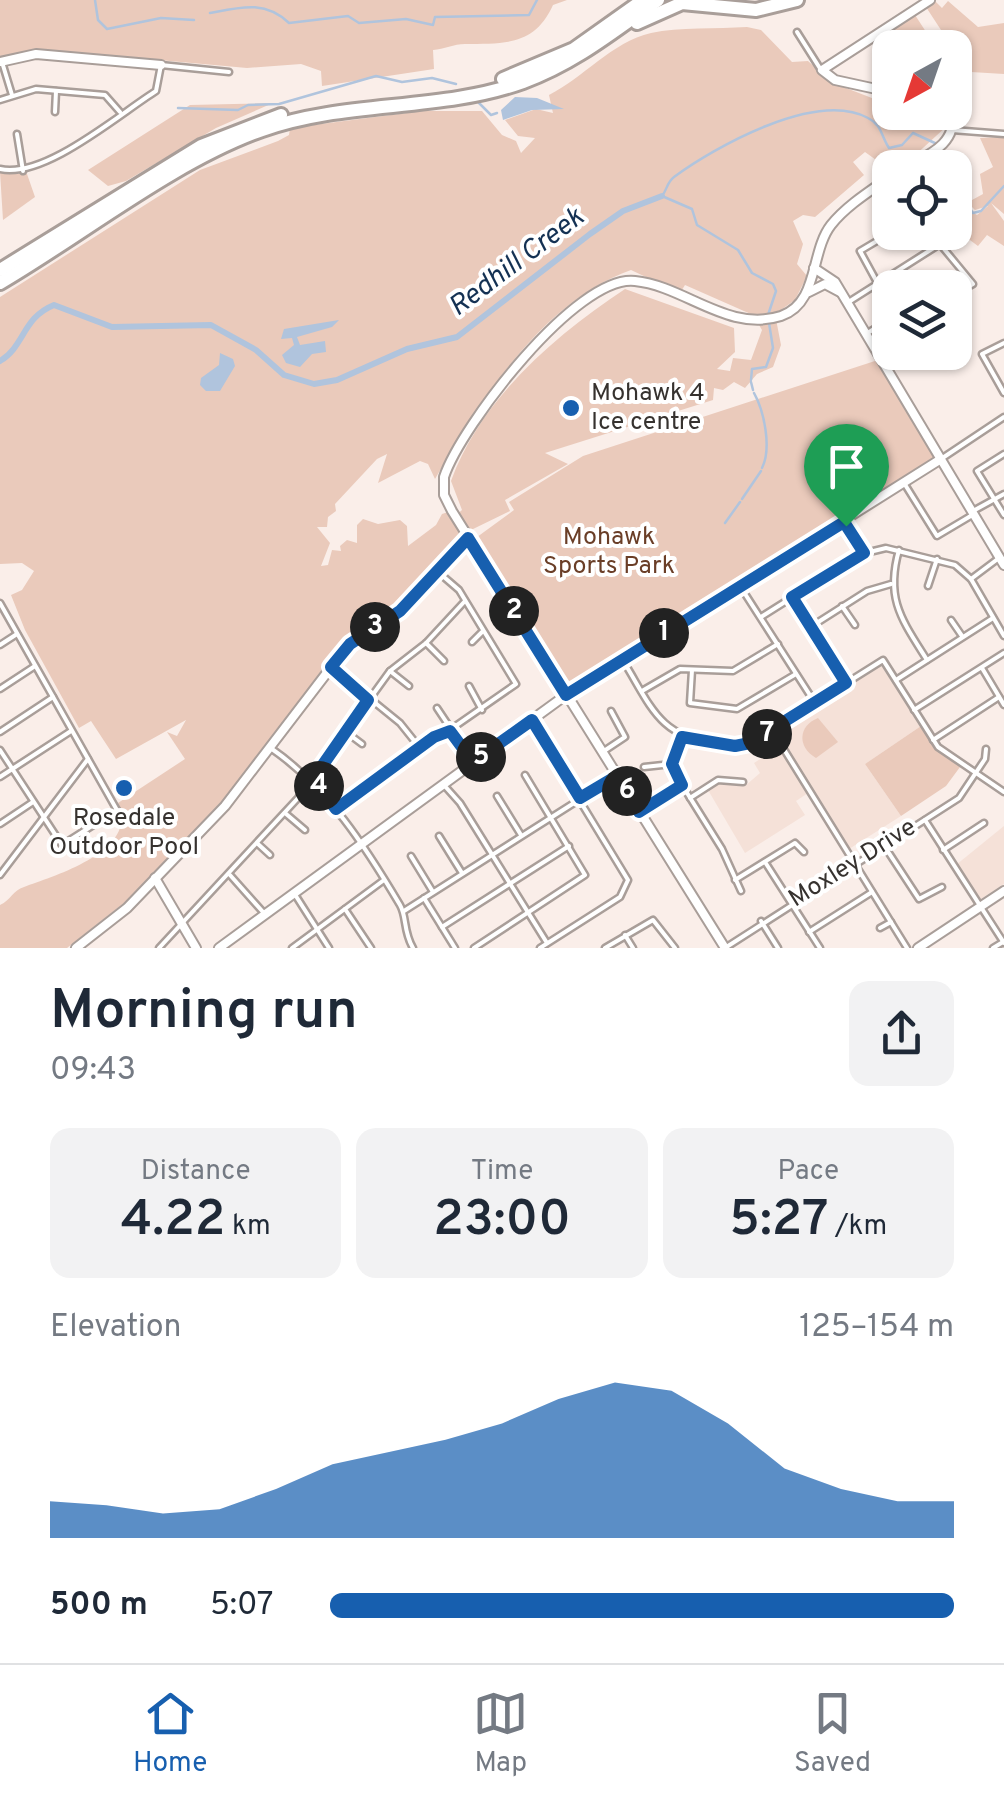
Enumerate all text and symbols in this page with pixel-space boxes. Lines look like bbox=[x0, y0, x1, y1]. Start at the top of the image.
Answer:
north arrow bbox=[872, 30, 972, 130]
map controls bbox=[872, 30, 972, 370]
button: locate bbox=[872, 150, 972, 250]
water label: Redhill Creek bbox=[442, 200, 593, 326]
button: layers bbox=[872, 270, 972, 370]
place label: Mohawk 4 Ice centre bbox=[591, 378, 705, 439]
marker: Mohawk 4 Ice centre bbox=[560, 397, 582, 419]
pin bbox=[804, 424, 889, 527]
icon: arrive bbox=[819, 439, 874, 494]
park label: Mohawk Sports Park bbox=[543, 522, 675, 583]
pin: 2 bbox=[489, 586, 539, 636]
text: 2 bbox=[505, 593, 523, 629]
pin: 3 bbox=[350, 602, 400, 652]
pin: 1 bbox=[639, 608, 689, 658]
text: 3 bbox=[367, 609, 383, 645]
text: 1 bbox=[658, 615, 670, 651]
pin: 7 bbox=[742, 709, 792, 759]
text: 7 bbox=[759, 716, 775, 752]
pin: 5 bbox=[456, 732, 506, 782]
text: 5 bbox=[472, 739, 490, 775]
pin: 4 bbox=[294, 761, 344, 811]
pin: 6 bbox=[602, 766, 652, 816]
text: 4 bbox=[310, 768, 328, 804]
text: 6 bbox=[618, 773, 636, 809]
marker: Rosedale Outdoor Pool bbox=[113, 777, 135, 799]
place label: Rosedale Outdoor Pool bbox=[49, 803, 199, 864]
street label: Moxley Drive bbox=[783, 812, 923, 916]
text: Morning run bbox=[50, 978, 358, 1048]
button: share bbox=[849, 981, 954, 1086]
text: 09:43 bbox=[50, 1051, 136, 1091]
text: Distance bbox=[141, 1154, 251, 1190]
text: Time bbox=[471, 1154, 533, 1190]
text: Pace bbox=[778, 1154, 839, 1190]
text: 4.22 bbox=[121, 1190, 225, 1253]
text: 23:00 bbox=[433, 1190, 571, 1253]
text: 5:27 bbox=[729, 1190, 829, 1253]
text: km bbox=[225, 1209, 271, 1245]
text: /km bbox=[829, 1209, 887, 1245]
text: Elevation bbox=[50, 1308, 182, 1348]
text: 125–154 m bbox=[799, 1308, 954, 1348]
text: 500 m bbox=[50, 1586, 148, 1626]
text: 5:07 bbox=[210, 1586, 273, 1626]
tab: Home bbox=[133, 1686, 207, 1782]
tab: Map bbox=[473, 1686, 528, 1782]
tab: Saved bbox=[794, 1686, 871, 1782]

